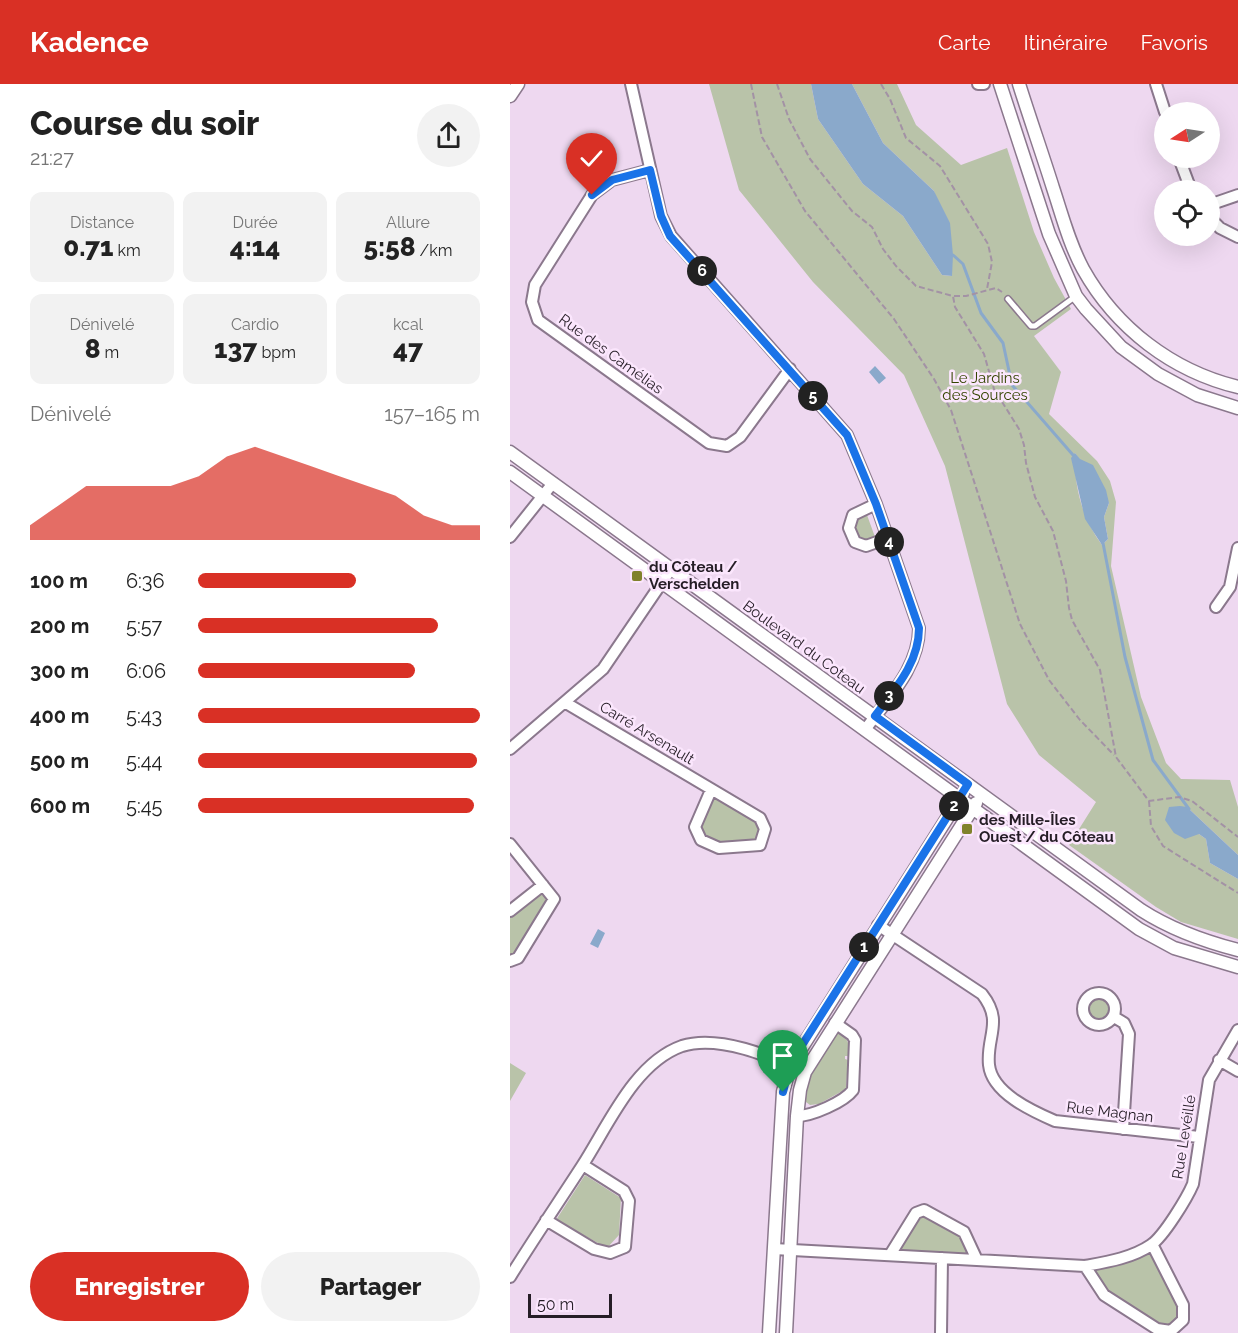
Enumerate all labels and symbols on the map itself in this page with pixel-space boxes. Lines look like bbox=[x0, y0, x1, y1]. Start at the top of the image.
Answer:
north arrow bbox=[1154, 102, 1220, 168]
pin bbox=[566, 133, 617, 195]
pin: 6 bbox=[687, 256, 717, 286]
street label: Rue des Camélias bbox=[555, 310, 667, 398]
park label: Le Jardins des Sources bbox=[942, 369, 1028, 404]
pin: 5 bbox=[798, 381, 828, 411]
pin: 4 bbox=[874, 527, 904, 557]
place label: du Côteau / Verschelden bbox=[649, 558, 739, 593]
marker: du Côteau / Verschelden bbox=[630, 569, 644, 583]
street label: Boulevard du Coteau bbox=[739, 597, 869, 697]
pin: 3 bbox=[874, 681, 904, 711]
street label: Carré Arsenault bbox=[596, 698, 698, 768]
pin: 2 bbox=[939, 791, 969, 821]
place label: des Mille-Îles Ouest / du Côteau bbox=[979, 811, 1114, 846]
marker: des Mille-Îles Ouest / du Côteau bbox=[960, 822, 974, 836]
pin: 1 bbox=[849, 932, 879, 962]
pin bbox=[757, 1030, 808, 1092]
street label: Rue Levéillé bbox=[1168, 1093, 1200, 1180]
street label: Rue Magnan bbox=[1066, 1098, 1154, 1126]
scale bar bbox=[528, 1291, 612, 1318]

